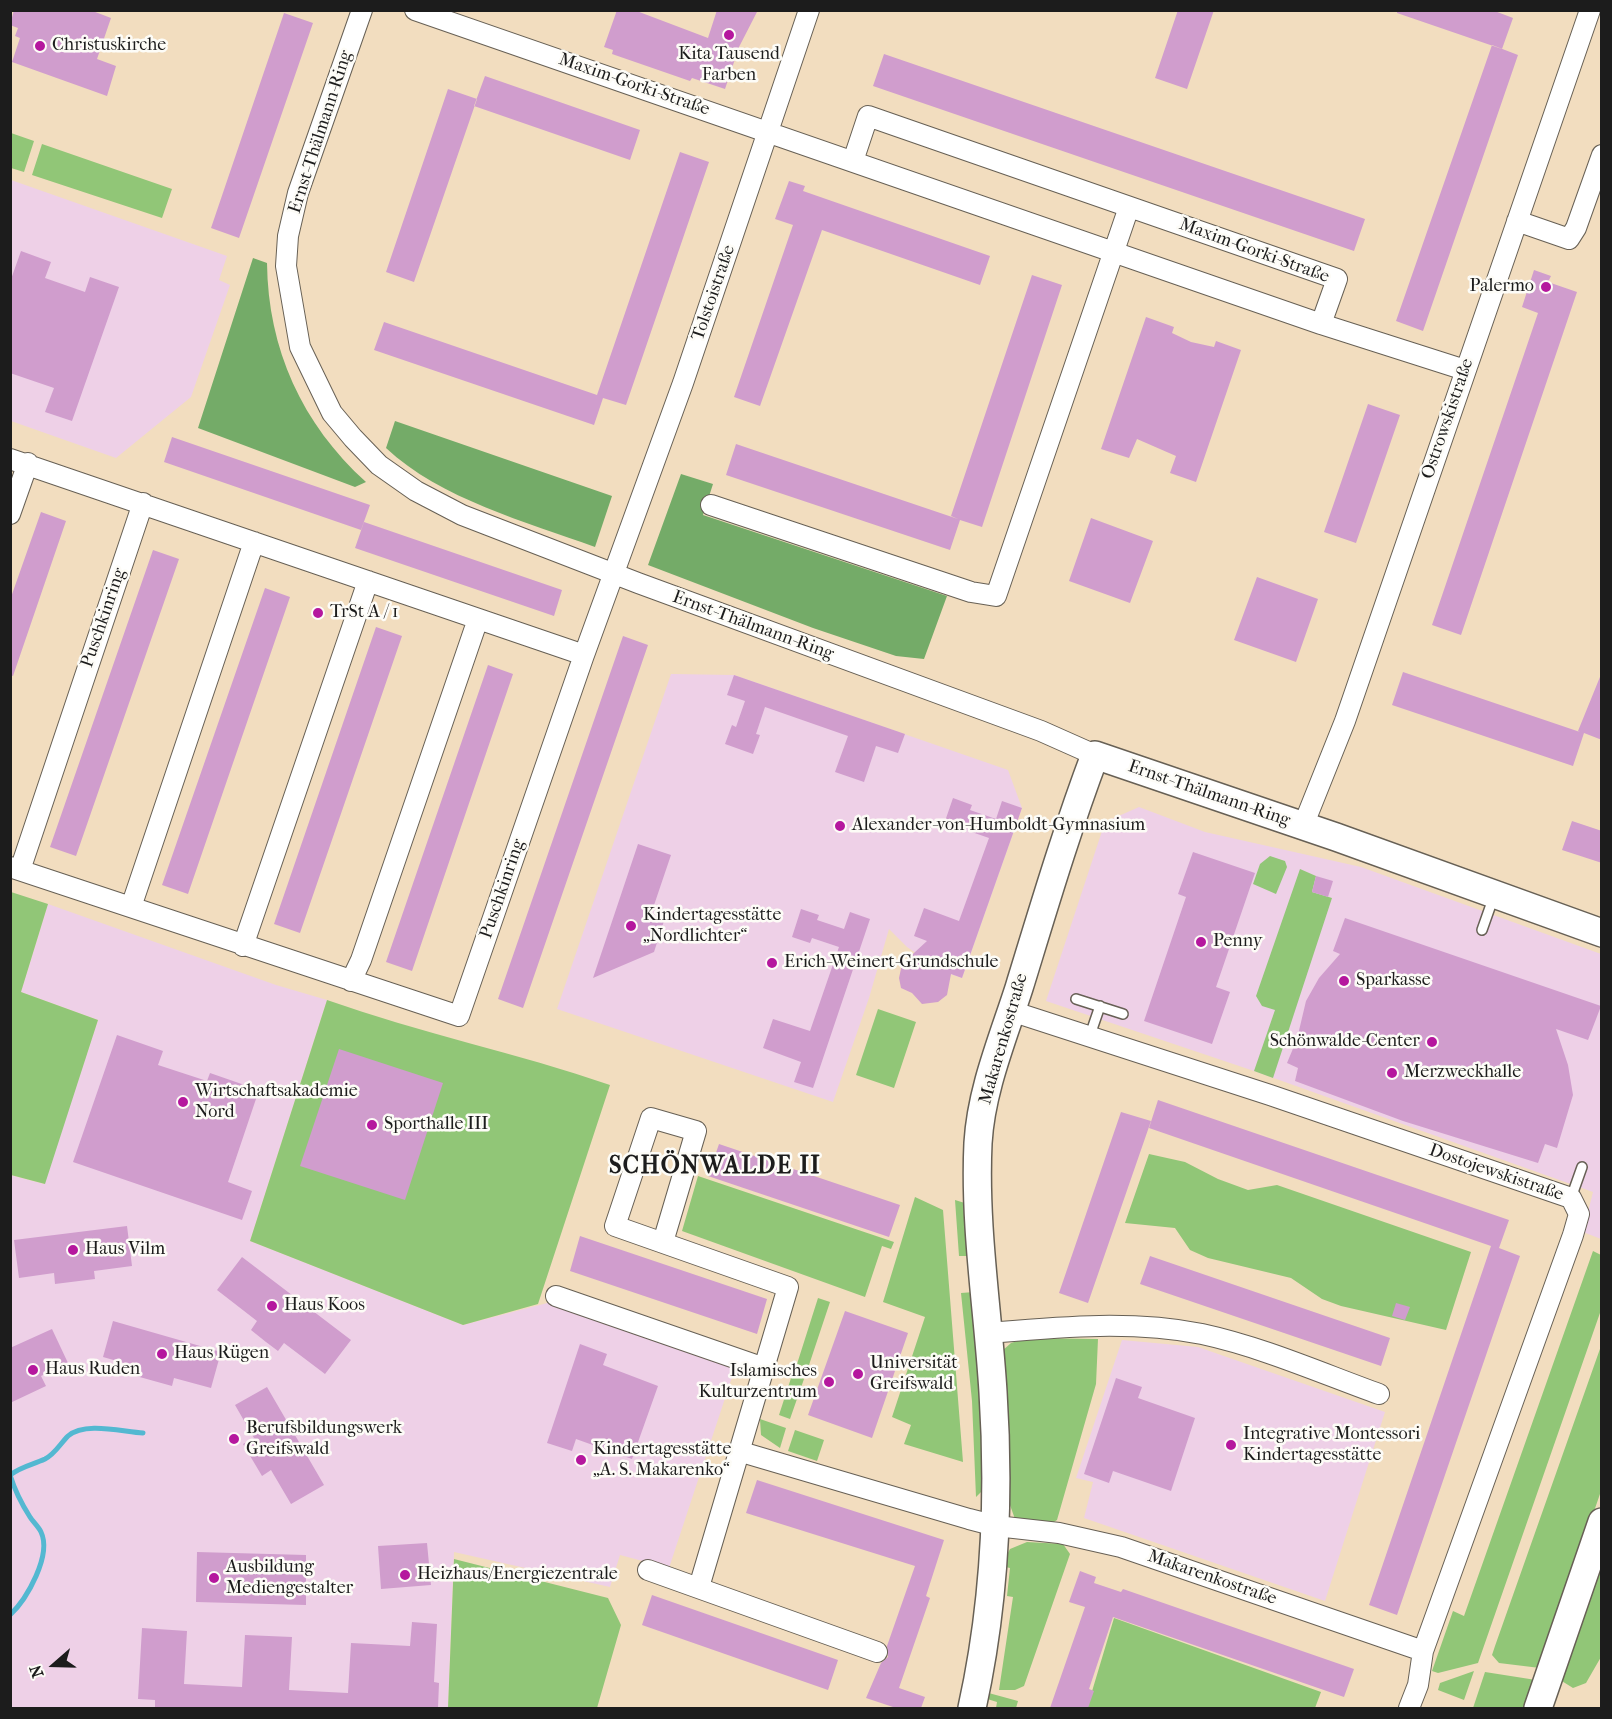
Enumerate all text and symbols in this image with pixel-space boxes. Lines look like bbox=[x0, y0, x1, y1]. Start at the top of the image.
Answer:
marker: Kita Tausend Farben bbox=[722, 28, 736, 42]
place label: Christuskirche bbox=[52, 35, 166, 57]
marker: Christuskirche bbox=[33, 39, 47, 53]
place label: Kita Tausend Farben bbox=[678, 44, 780, 86]
street label: Ernst-Thälmann-Ring bbox=[284, 48, 358, 216]
street label: Maxim-Gorki-Straße bbox=[556, 49, 712, 121]
street label: Maxim-Gorki-Straße bbox=[1176, 214, 1332, 288]
street label: Tolstoistraße bbox=[688, 242, 740, 344]
place label: Palermo bbox=[1470, 276, 1534, 298]
marker: Palermo bbox=[1539, 280, 1553, 294]
street label: Ostrowskistraße bbox=[1417, 356, 1479, 482]
street label: Puschkinring bbox=[77, 565, 131, 671]
street label: Ernst-Thälmann-Ring bbox=[669, 587, 837, 665]
place label: TrSt A / 1 bbox=[330, 602, 398, 624]
marker: TrSt A / 1 bbox=[311, 606, 325, 620]
street label: Ernst-Thälmann-Ring bbox=[1125, 756, 1293, 832]
place label: Alexander-von-Humboldt-Gymnasium bbox=[852, 815, 1145, 837]
marker: Alexander-von-Humboldt-Gymnasium bbox=[833, 819, 847, 833]
street label: Puschkinring bbox=[476, 836, 530, 942]
place label: Kindertagesstätte „Nordlichter“ bbox=[643, 905, 781, 948]
marker: Kindertagesstätte „Nordlichter“ bbox=[624, 919, 638, 933]
place label: Penny bbox=[1213, 931, 1262, 953]
marker: Penny bbox=[1194, 935, 1208, 949]
place label: Erich-Weinert-Grundschule bbox=[784, 952, 998, 974]
marker: Erich-Weinert-Grundschule bbox=[765, 956, 779, 970]
place label: Sparkasse bbox=[1356, 970, 1431, 992]
street label: Makarenkostraße bbox=[975, 971, 1033, 1107]
marker: Sparkasse bbox=[1337, 974, 1351, 988]
place label: Schönwalde-Center bbox=[1270, 1031, 1420, 1053]
marker: Schönwalde-Center bbox=[1425, 1035, 1439, 1049]
place label: Merzweckhalle bbox=[1404, 1062, 1521, 1084]
marker: Merzweckhalle bbox=[1385, 1066, 1399, 1080]
place label: Wirtschaftsakademie Nord bbox=[195, 1081, 358, 1124]
marker: Wirtschaftsakademie Nord bbox=[176, 1095, 190, 1109]
place label: Sporthalle III bbox=[384, 1114, 488, 1136]
marker: Sporthalle III bbox=[365, 1118, 379, 1132]
street label: Dostojewskistraße bbox=[1426, 1140, 1566, 1206]
district label: SCHÖNWALDE II bbox=[609, 1153, 821, 1181]
place label: Haus Vilm bbox=[85, 1239, 165, 1261]
marker: Haus Vilm bbox=[66, 1243, 80, 1257]
place label: Haus Koos bbox=[284, 1295, 365, 1317]
marker: Haus Koos bbox=[265, 1299, 279, 1313]
place label: Haus Rügen bbox=[174, 1343, 269, 1365]
marker: Haus Rügen bbox=[155, 1347, 169, 1361]
place label: Universität Greifswald bbox=[870, 1353, 958, 1396]
place label: Haus Ruden bbox=[45, 1359, 140, 1381]
place label: Islamisches Kulturzentrum bbox=[698, 1361, 817, 1404]
marker: Haus Ruden bbox=[26, 1363, 40, 1377]
marker: Universität Greifswald bbox=[851, 1367, 865, 1381]
marker: Islamisches Kulturzentrum bbox=[822, 1375, 836, 1389]
place label: Berufsbildungswerk Greifswald bbox=[246, 1418, 402, 1460]
place label: Integrative Montessori Kindertagesstätte bbox=[1243, 1424, 1420, 1466]
marker: Berufsbildungswerk Greifswald bbox=[227, 1432, 241, 1446]
marker: Integrative Montessori Kindertagesstätte bbox=[1224, 1438, 1238, 1452]
place label: Kindertagesstätte „A. S. Makarenko“ bbox=[593, 1439, 731, 1482]
marker: Kindertagesstätte „A. S. Makarenko“ bbox=[574, 1453, 588, 1467]
street label: Makarenkostraße bbox=[1145, 1546, 1279, 1610]
place label: Ausbildung Mediengestalter bbox=[226, 1557, 353, 1600]
place label: Heizhaus/Energiezentrale bbox=[417, 1564, 618, 1586]
marker: Heizhaus/Energiezentrale bbox=[398, 1568, 412, 1582]
marker: Ausbildung Mediengestalter bbox=[207, 1571, 221, 1585]
north arrow bbox=[24, 1635, 84, 1695]
text: N bbox=[26, 1662, 48, 1680]

